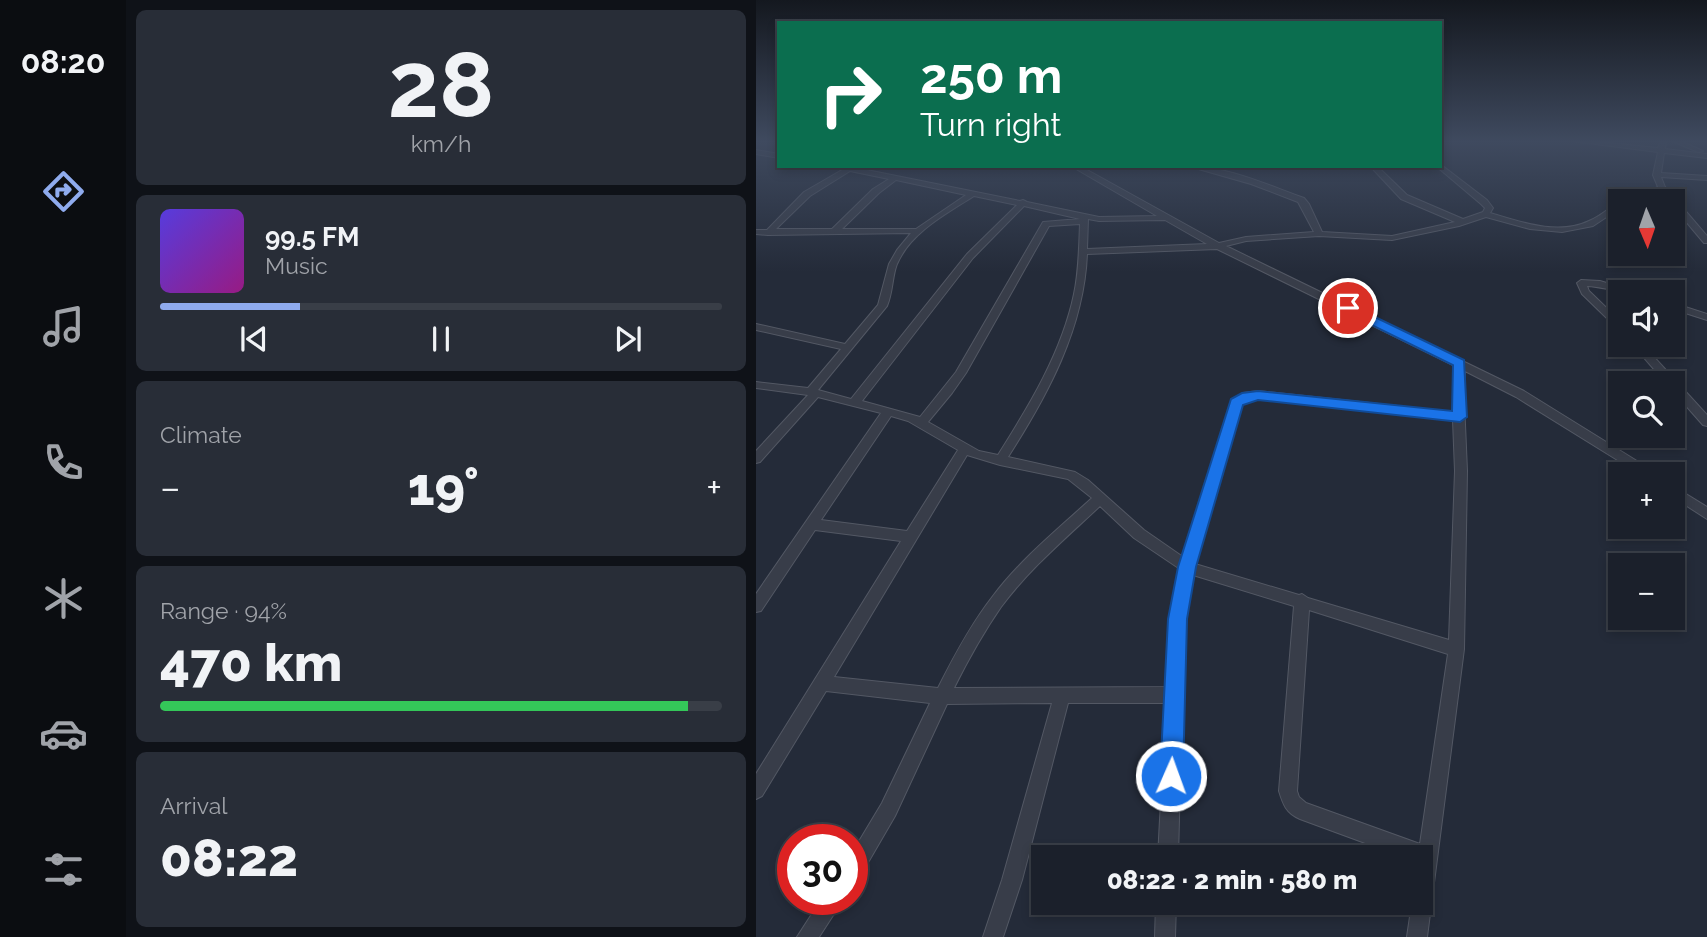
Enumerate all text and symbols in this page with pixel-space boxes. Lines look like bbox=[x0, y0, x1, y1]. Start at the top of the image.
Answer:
text: 28 bbox=[388, 31, 494, 138]
text: 08:20 bbox=[21, 43, 105, 80]
text: 250 m bbox=[920, 47, 1062, 104]
icon: right bbox=[805, 49, 896, 140]
text: Turn right bbox=[920, 106, 1061, 143]
text: km/h bbox=[411, 130, 471, 157]
icon: directions bbox=[39, 167, 88, 216]
north arrow bbox=[1608, 189, 1685, 266]
map controls bbox=[1608, 189, 1685, 630]
text: 99.5 FM bbox=[265, 222, 360, 252]
text: Music bbox=[265, 252, 328, 279]
pin bbox=[1318, 278, 1378, 338]
button: sound bbox=[1608, 280, 1685, 357]
icon: arrive bbox=[1329, 289, 1367, 327]
icon: music bbox=[39, 302, 88, 351]
icon: previous bbox=[235, 320, 273, 358]
icon: pause bbox=[422, 320, 460, 358]
icon: next bbox=[609, 320, 647, 358]
button: search bbox=[1608, 371, 1685, 448]
text: Climate bbox=[160, 421, 242, 448]
icon: phone bbox=[39, 438, 88, 487]
text: 19° bbox=[408, 456, 479, 517]
button: + bbox=[1608, 462, 1685, 539]
text: − bbox=[160, 465, 180, 510]
text: + bbox=[706, 465, 722, 510]
button: − bbox=[1608, 553, 1685, 630]
icon: climate bbox=[39, 574, 88, 623]
text: Range · 94% bbox=[160, 597, 287, 624]
text: 470 km bbox=[160, 632, 342, 693]
icon: car bbox=[39, 709, 88, 758]
position arrow bbox=[1134, 739, 1208, 813]
text: Arrival bbox=[160, 792, 227, 819]
speed limit sign: 30 bbox=[777, 824, 868, 915]
text: 08:22 bbox=[160, 827, 298, 888]
icon: filters bbox=[39, 845, 88, 894]
text: 08:22 · 2 min · 580 m bbox=[1107, 865, 1357, 895]

